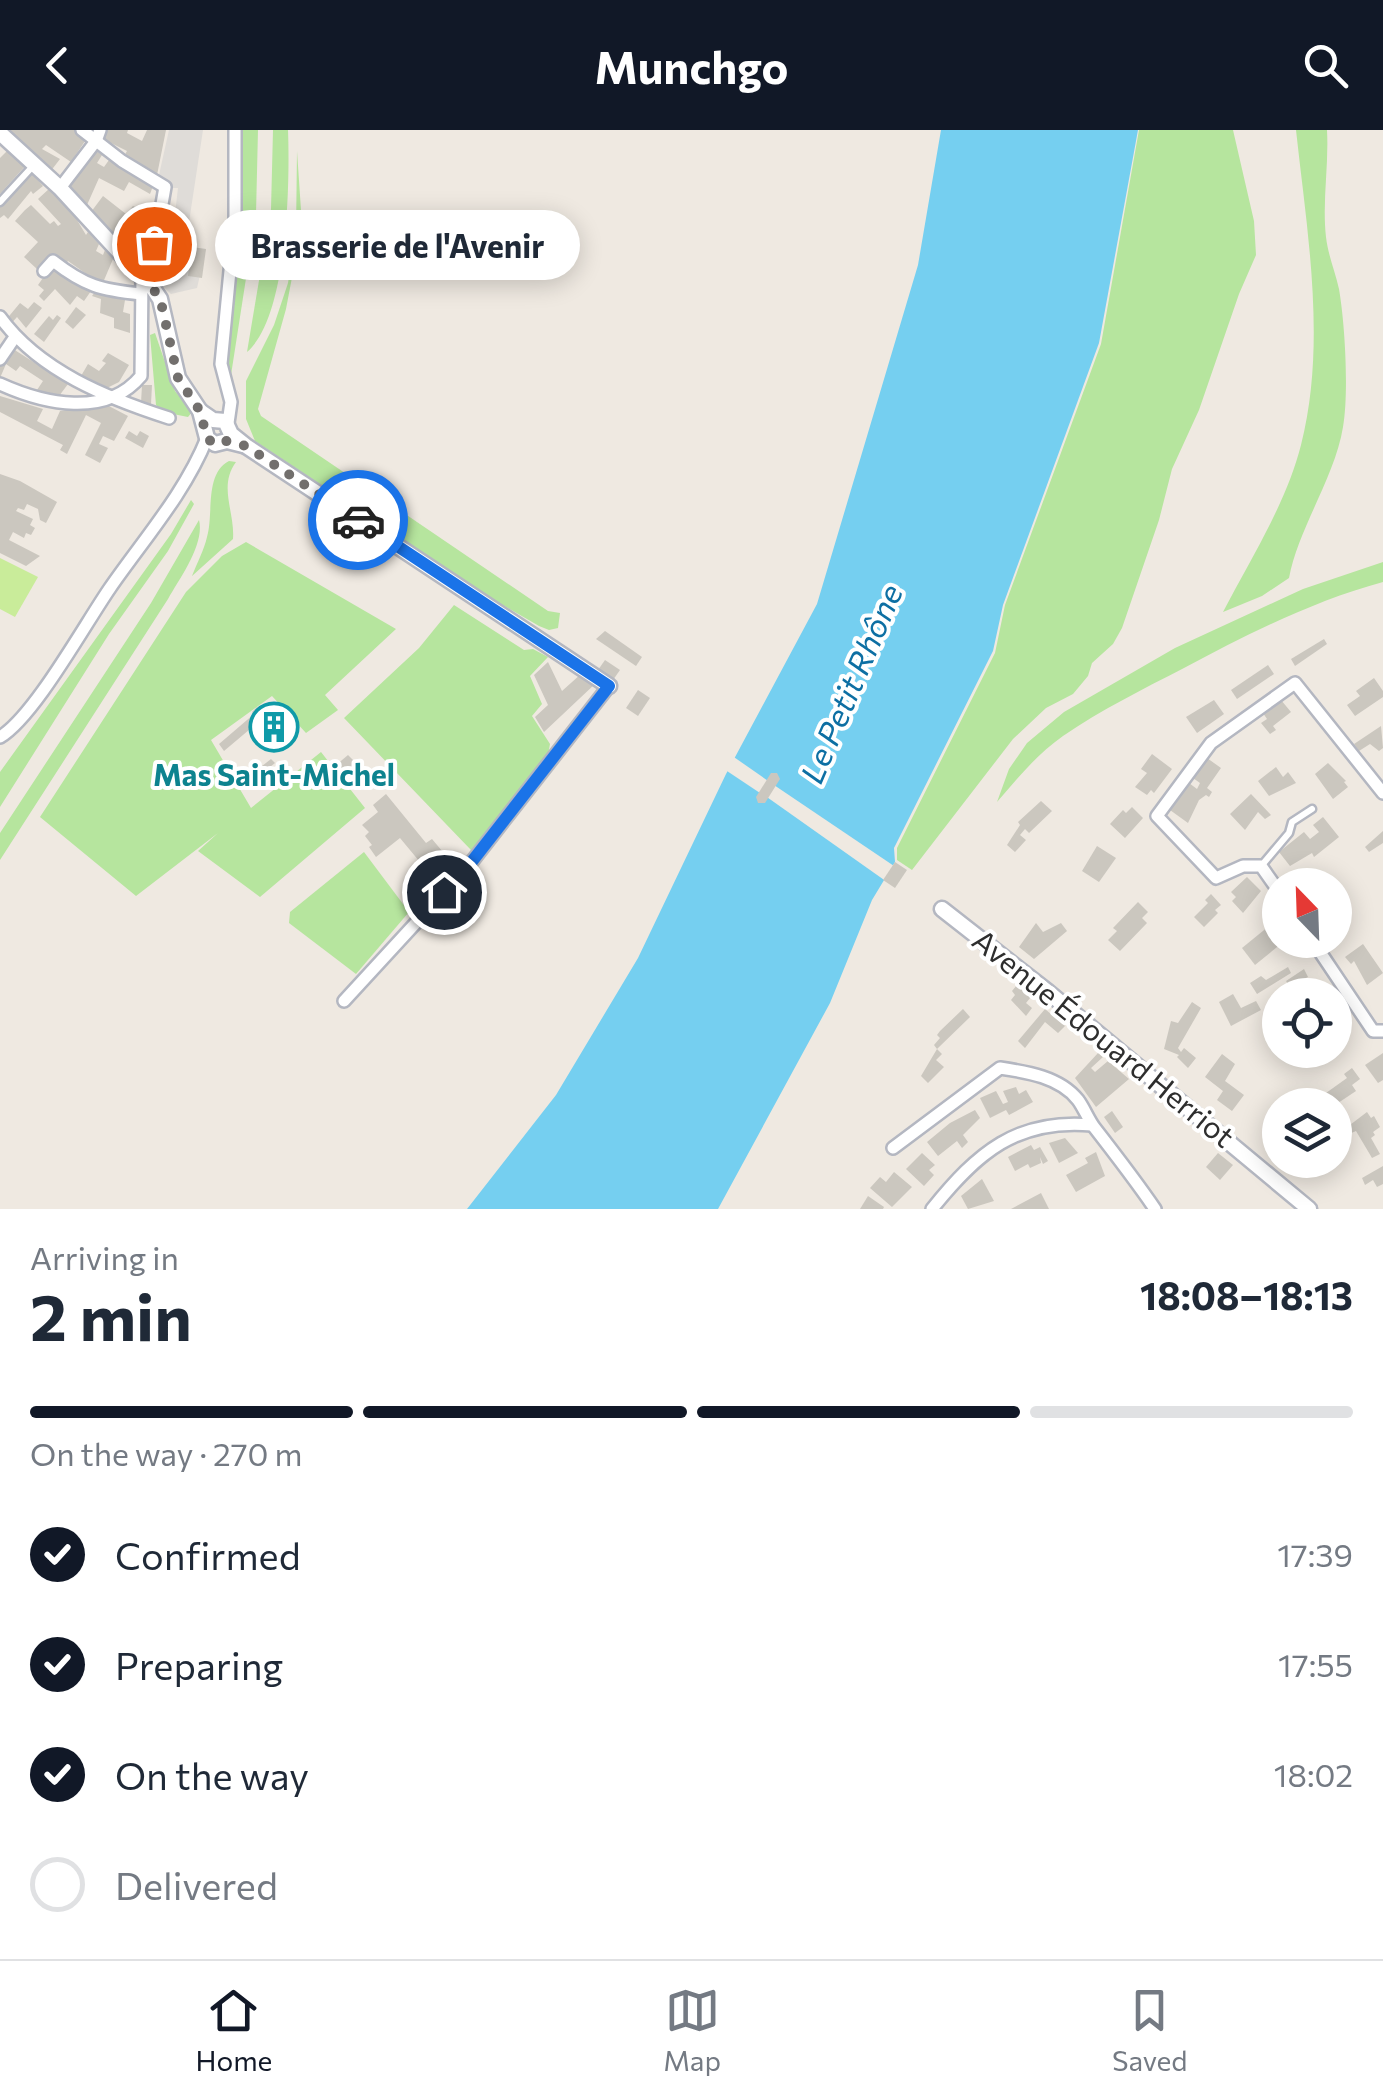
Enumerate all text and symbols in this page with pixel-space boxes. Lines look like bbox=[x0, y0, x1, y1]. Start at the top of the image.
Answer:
icon: back bbox=[30, 38, 85, 93]
text: Munchgo bbox=[595, 38, 788, 93]
icon: search bbox=[1298, 38, 1353, 93]
pin bbox=[112, 202, 197, 287]
callout: Brasserie de l'Avenir bbox=[214, 209, 579, 279]
icon: bag bbox=[127, 217, 182, 272]
text: Brasserie de l'Avenir bbox=[251, 225, 544, 265]
courier bbox=[308, 470, 408, 570]
icon: car bbox=[331, 493, 386, 548]
water label: Le Petit Rhône bbox=[790, 578, 910, 789]
building icon: Mas Saint-Michel bbox=[248, 701, 300, 753]
place label: Mas Saint-Michel bbox=[153, 755, 395, 792]
pin bbox=[402, 850, 487, 935]
icon: home bbox=[417, 865, 472, 920]
north arrow bbox=[1262, 868, 1352, 958]
map controls bbox=[1262, 868, 1352, 1178]
street label: Avenue Édouard Herriot bbox=[966, 920, 1243, 1154]
button: locate bbox=[1262, 978, 1352, 1068]
button: layers bbox=[1262, 1088, 1352, 1178]
text: Arriving in bbox=[30, 1237, 179, 1277]
text: 18:08–18:13 bbox=[1140, 1271, 1353, 1318]
text: 2 min bbox=[30, 1275, 192, 1354]
text: On the way · 270 m bbox=[30, 1433, 303, 1473]
icon: check bbox=[30, 1527, 85, 1582]
text: Confirmed bbox=[115, 1531, 301, 1578]
text: 17:39 bbox=[1277, 1534, 1353, 1574]
icon: check bbox=[30, 1637, 85, 1692]
text: Preparing bbox=[115, 1641, 283, 1688]
text: 17:55 bbox=[1278, 1644, 1353, 1684]
icon: check bbox=[30, 1747, 85, 1802]
text: On the way bbox=[115, 1751, 309, 1798]
text: 18:02 bbox=[1274, 1754, 1353, 1794]
text: Delivered bbox=[115, 1861, 278, 1908]
tab: Home bbox=[195, 1983, 272, 2077]
tab: Map bbox=[663, 1983, 721, 2077]
tab: Saved bbox=[1112, 1983, 1188, 2077]

